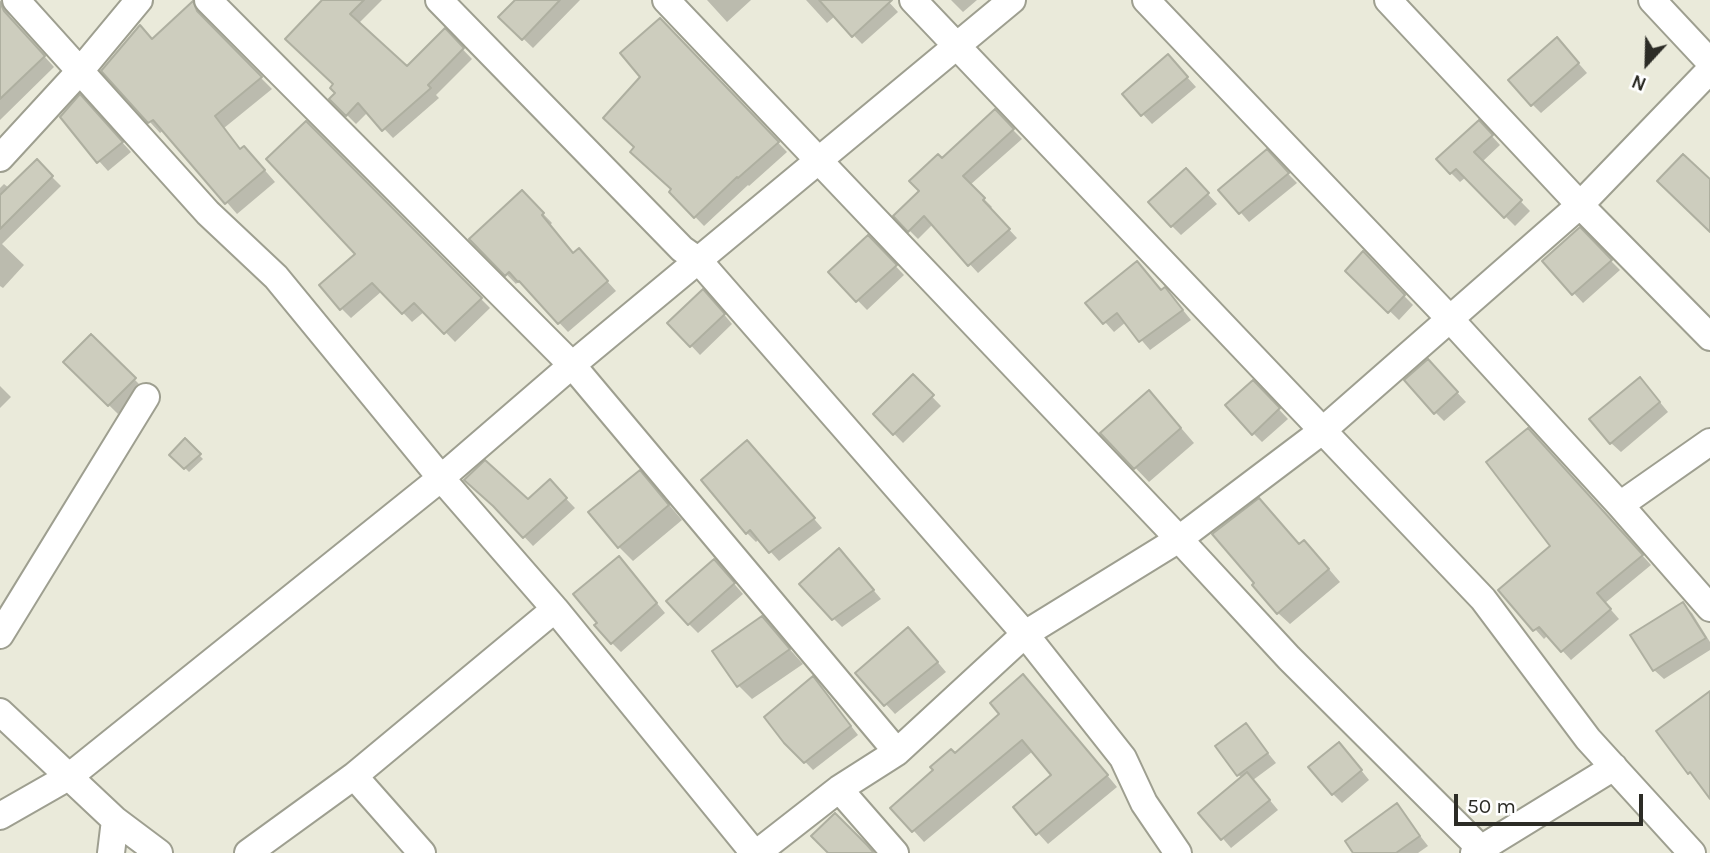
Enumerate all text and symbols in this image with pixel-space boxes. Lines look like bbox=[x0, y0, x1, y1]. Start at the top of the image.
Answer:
north arrow bbox=[1612, 28, 1682, 98]
text: N bbox=[1629, 70, 1650, 95]
scale bar bbox=[1458, 780, 1647, 824]
text: 50 m bbox=[1467, 794, 1516, 818]

